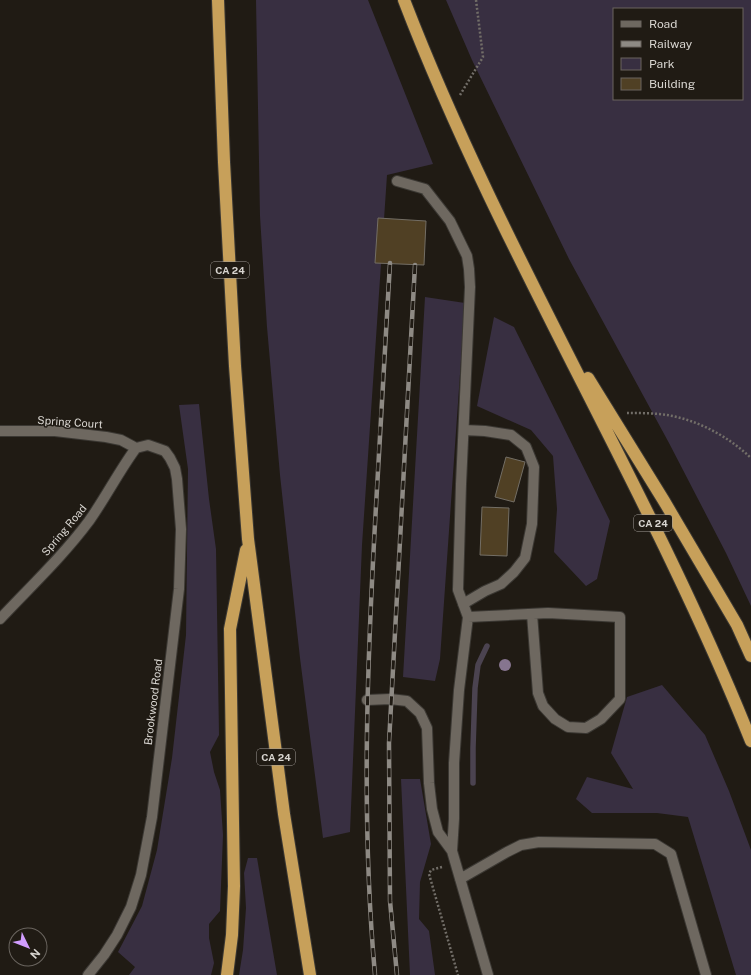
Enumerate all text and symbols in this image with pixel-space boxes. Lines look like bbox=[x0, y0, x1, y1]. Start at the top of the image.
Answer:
legend bbox=[613, 8, 743, 100]
text: Road bbox=[649, 17, 677, 31]
text: Railway bbox=[649, 37, 693, 51]
text: Park bbox=[649, 57, 675, 71]
text: Building bbox=[649, 77, 695, 91]
road number: CA 24 bbox=[211, 262, 249, 278]
street label: Spring Court bbox=[37, 414, 103, 430]
street label: Spring Road bbox=[39, 502, 89, 558]
road number: CA 24 bbox=[634, 515, 672, 531]
street label: Brookwood Road bbox=[142, 658, 164, 746]
road number: CA 24 bbox=[257, 749, 295, 765]
north arrow bbox=[8, 927, 48, 967]
text: N bbox=[28, 947, 43, 961]

